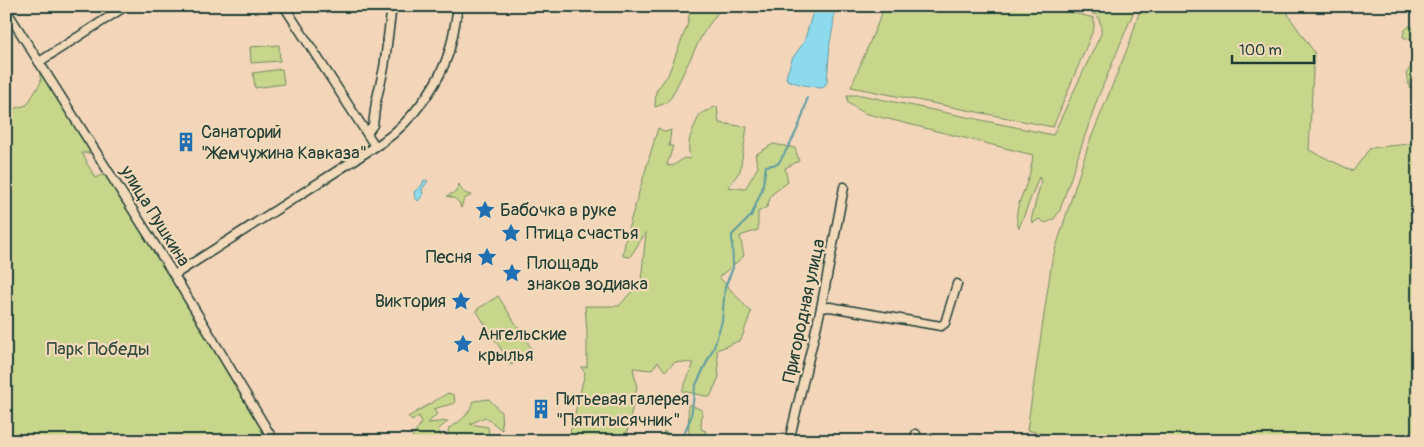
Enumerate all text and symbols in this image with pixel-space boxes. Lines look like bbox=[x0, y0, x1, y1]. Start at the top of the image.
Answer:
scale bar bbox=[1232, 32, 1314, 64]
text: 100 m bbox=[1239, 41, 1282, 60]
place label: Санаторий "Жемчужина Кавказа" bbox=[201, 121, 367, 165]
building icon: Санаторий "Жемчужина Кавказа" bbox=[175, 131, 197, 153]
street label: улица Пушкина bbox=[114, 160, 195, 271]
place icon: Бабочка в руке bbox=[474, 199, 496, 221]
place label: Бабочка в руке bbox=[500, 199, 617, 222]
place icon: Птица счастья bbox=[500, 222, 522, 244]
place label: Птица счастья bbox=[526, 222, 639, 245]
street label: Пригородная улица bbox=[778, 237, 830, 385]
place label: Песня bbox=[426, 246, 472, 269]
place icon: Песня bbox=[476, 246, 498, 268]
place label: Площадь знаков зодиака bbox=[527, 252, 648, 296]
place icon: Площадь знаков зодиака bbox=[501, 262, 523, 284]
place label: Виктория bbox=[375, 290, 446, 313]
place icon: Виктория bbox=[450, 290, 472, 312]
place label: Ангельские крылья bbox=[478, 323, 567, 367]
place icon: Ангельские крылья bbox=[452, 333, 474, 355]
park label: Парк Победы bbox=[47, 338, 149, 361]
place label: Питьевая галерея "Пятитысячник" bbox=[556, 388, 689, 432]
building icon: Питьевая галерея "Пятитысячник" bbox=[530, 398, 552, 420]

